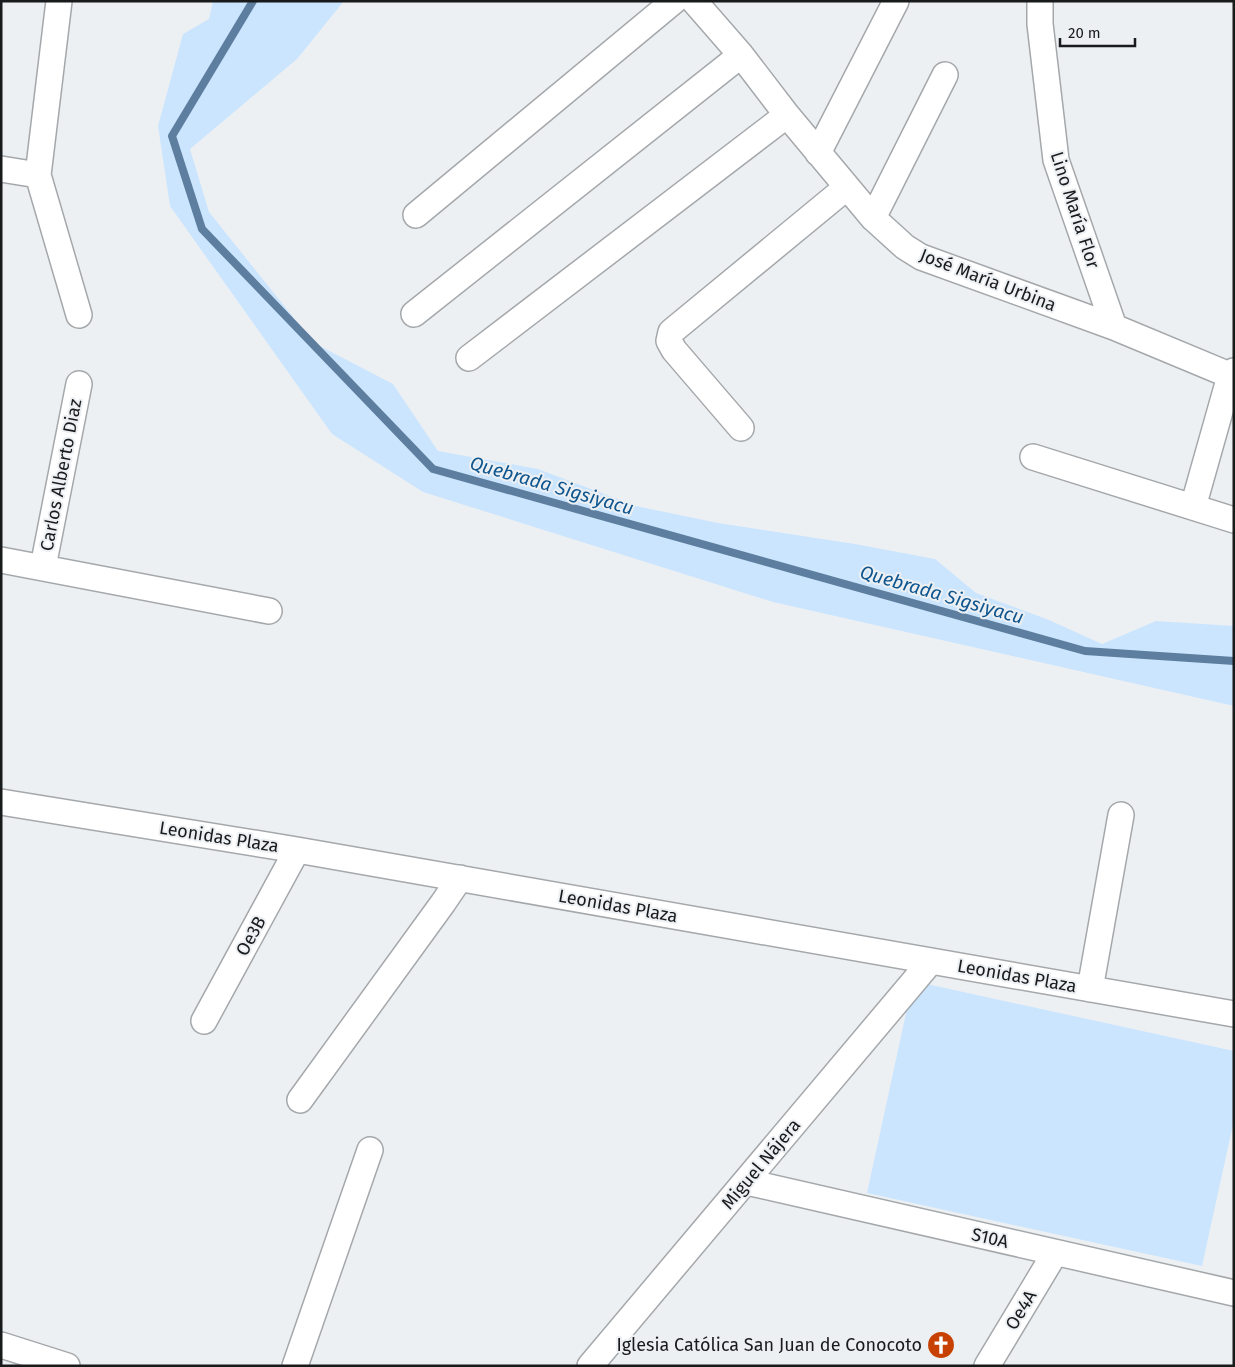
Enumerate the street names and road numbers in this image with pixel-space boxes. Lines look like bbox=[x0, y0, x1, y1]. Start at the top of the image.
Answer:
street label: Lino María Flor bbox=[1046, 149, 1104, 271]
street label: José María Urbina bbox=[917, 244, 1059, 316]
street label: Carlos Alberto Diaz bbox=[35, 397, 87, 553]
street label: Leonidas Plaza bbox=[158, 817, 280, 857]
street label: Leonidas Plaza bbox=[557, 885, 679, 927]
street label: Oe3B bbox=[231, 912, 271, 960]
street label: Leonidas Plaza bbox=[956, 955, 1078, 997]
street label: Miguel Nájera bbox=[717, 1114, 805, 1214]
street label: S10A bbox=[969, 1223, 1011, 1253]
street label: Oe4A bbox=[1001, 1286, 1042, 1334]

